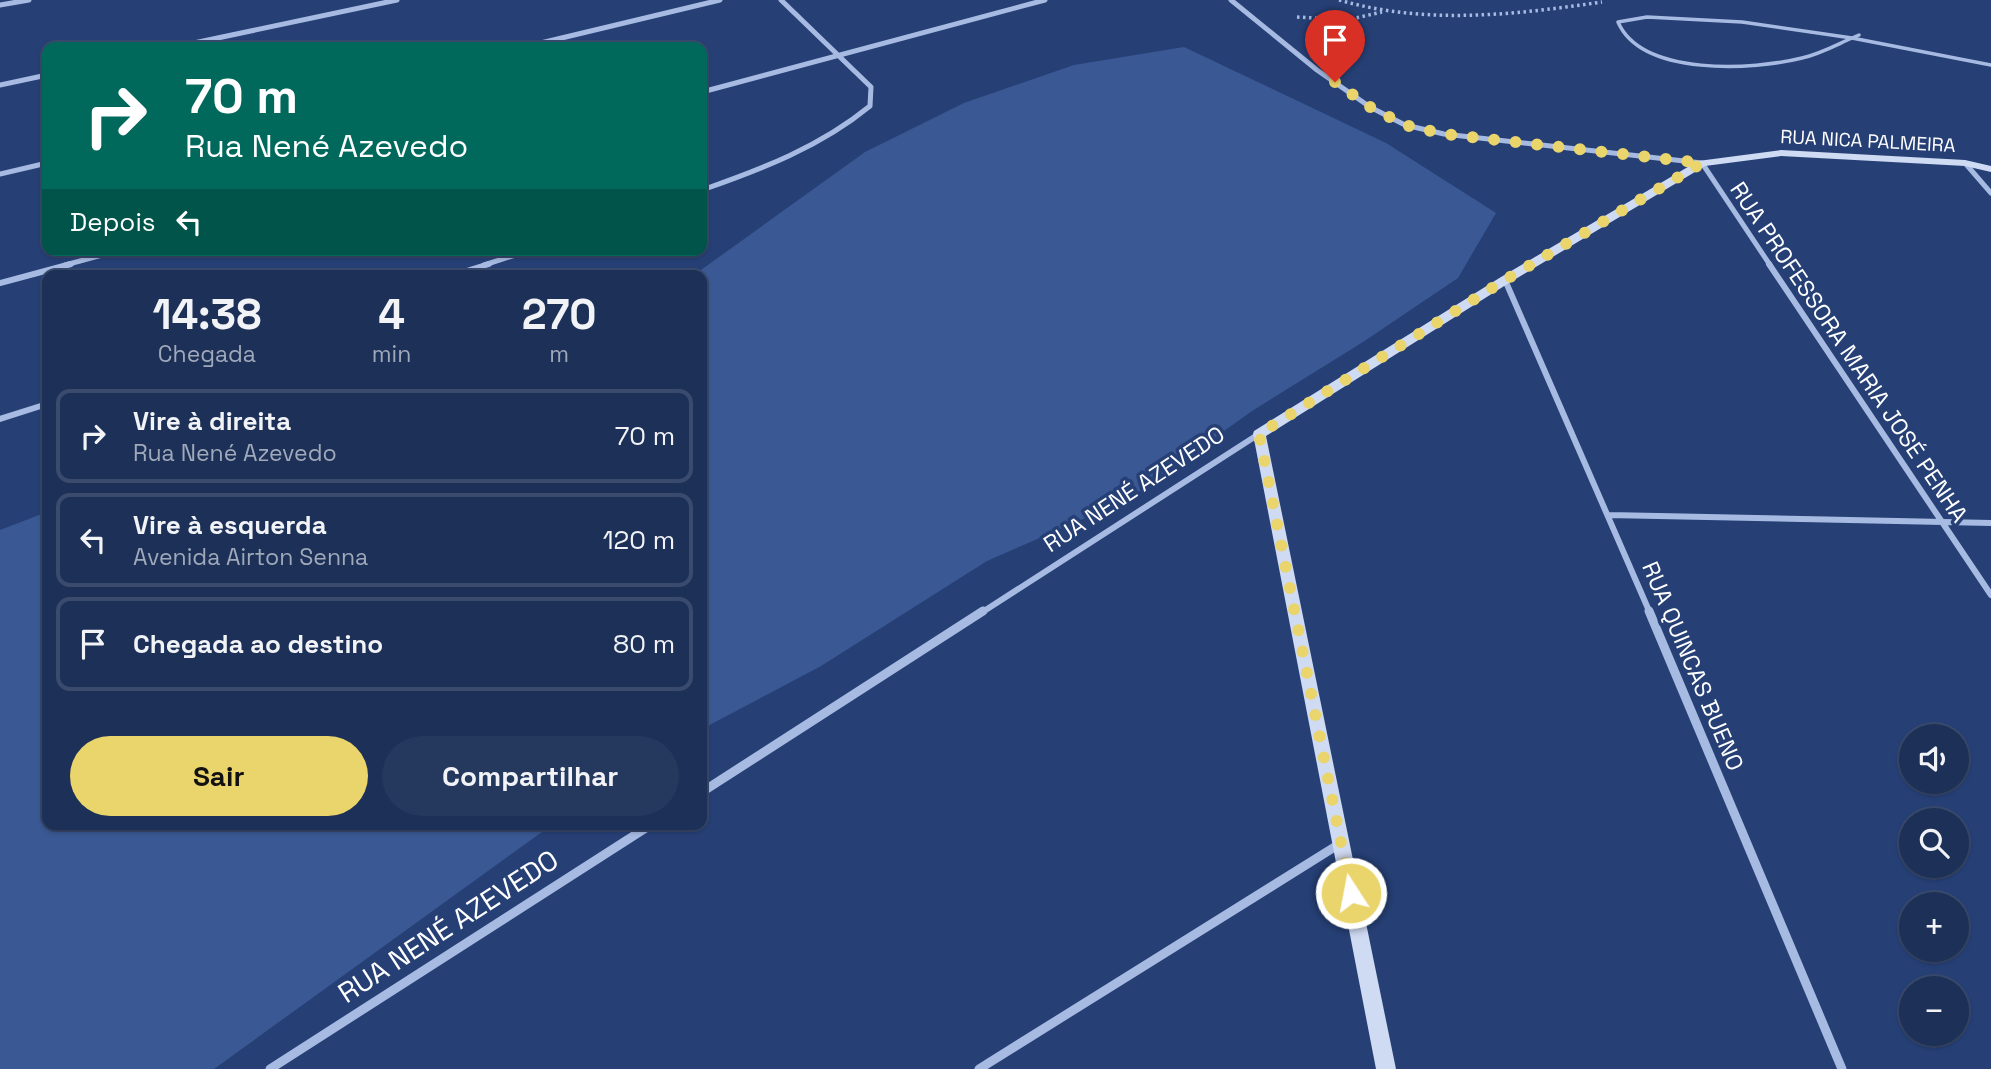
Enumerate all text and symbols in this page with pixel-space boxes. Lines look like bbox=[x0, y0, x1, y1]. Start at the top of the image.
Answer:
pin bbox=[1305, 10, 1365, 82]
icon: arrive bbox=[1316, 21, 1354, 59]
text: 70 m bbox=[185, 65, 298, 127]
icon: right bbox=[70, 70, 161, 161]
street label: RUA NICA PALMEIRA bbox=[1780, 124, 1956, 158]
text: Rua Nené Azevedo bbox=[185, 126, 468, 166]
street label: RUA PROFESSORA MARIA JOSÉ PENHA bbox=[1723, 176, 1975, 528]
icon: left bbox=[170, 203, 208, 241]
text: Depois bbox=[70, 205, 156, 239]
text: 14:38 bbox=[152, 288, 261, 341]
text: 4 bbox=[378, 288, 405, 341]
text: 270 bbox=[522, 288, 597, 341]
text: Chegada bbox=[158, 339, 256, 369]
text: min bbox=[372, 339, 411, 369]
text: m bbox=[549, 339, 569, 369]
text: Vire à direita bbox=[133, 404, 291, 438]
icon: right bbox=[74, 417, 112, 455]
text: 70 m bbox=[615, 419, 675, 453]
street label: RUA NENÉ AZEVEDO bbox=[1038, 419, 1230, 559]
text: Rua Nené Azevedo bbox=[133, 438, 337, 468]
text: Vire à esquerda bbox=[133, 508, 327, 542]
icon: left bbox=[74, 521, 112, 559]
text: 120 m bbox=[603, 523, 675, 557]
text: Avenida Airton Senna bbox=[133, 542, 368, 572]
street label: RUA QUINCAS BUENO bbox=[1635, 557, 1751, 775]
icon: arrive bbox=[74, 625, 112, 663]
text: Chegada ao destino bbox=[133, 627, 383, 661]
text: 80 m bbox=[613, 627, 675, 661]
map controls bbox=[1899, 724, 1969, 1046]
button: sound bbox=[1899, 724, 1969, 794]
button: Sair bbox=[70, 736, 368, 816]
button: Compartilhar bbox=[382, 736, 679, 816]
button: search bbox=[1899, 808, 1969, 878]
street label: RUA NENÉ AZEVEDO bbox=[331, 841, 565, 1011]
position arrow bbox=[1314, 856, 1388, 930]
button: + bbox=[1899, 892, 1969, 962]
button: − bbox=[1899, 976, 1969, 1046]

